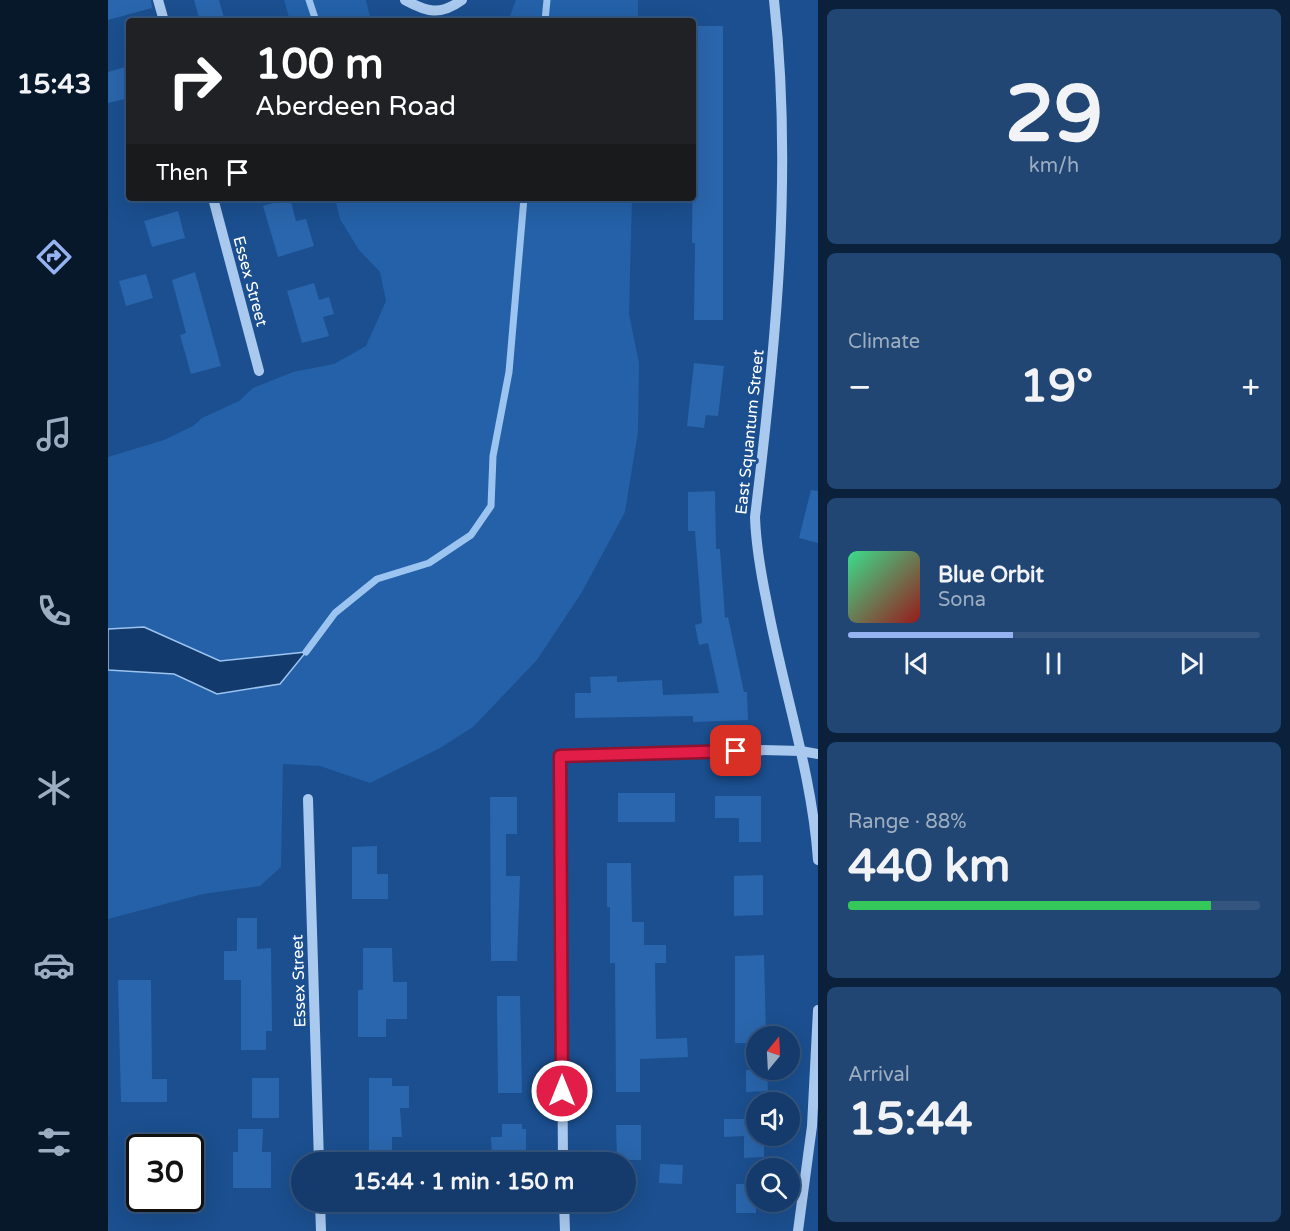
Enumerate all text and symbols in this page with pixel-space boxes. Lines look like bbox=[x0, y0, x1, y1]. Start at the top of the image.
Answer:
text: 100 m bbox=[255, 39, 384, 90]
icon: right bbox=[156, 42, 234, 120]
text: 15:43 bbox=[17, 68, 91, 101]
text: 29 bbox=[1005, 68, 1103, 162]
text: Aberdeen Road bbox=[255, 90, 456, 123]
text: km/h bbox=[1029, 154, 1079, 178]
icon: arrive bbox=[221, 156, 254, 189]
text: Then bbox=[156, 160, 209, 186]
street label: Essex Street bbox=[228, 234, 272, 329]
icon: directions bbox=[33, 236, 75, 278]
text: Climate bbox=[848, 330, 920, 354]
street label: East Squantum Street bbox=[731, 349, 769, 516]
text: 19° bbox=[1020, 360, 1093, 414]
text: − bbox=[848, 368, 872, 407]
text: + bbox=[1241, 368, 1260, 407]
icon: music bbox=[33, 413, 75, 455]
text: Blue Orbit bbox=[938, 562, 1044, 588]
text: Sona bbox=[938, 588, 986, 612]
icon: phone bbox=[33, 590, 75, 632]
icon: previous bbox=[900, 647, 933, 680]
icon: pause bbox=[1037, 647, 1070, 680]
icon: next bbox=[1175, 647, 1208, 680]
pin bbox=[710, 725, 761, 776]
icon: arrive bbox=[719, 734, 752, 767]
icon: climate bbox=[33, 767, 75, 809]
text: Range · 88% bbox=[848, 810, 967, 834]
text: 440 km bbox=[848, 840, 1010, 894]
street label: Essex Street bbox=[287, 934, 311, 1028]
icon: car bbox=[33, 944, 75, 986]
north arrow bbox=[746, 1026, 800, 1080]
map controls bbox=[746, 1026, 800, 1212]
position arrow bbox=[530, 1059, 594, 1123]
text: Arrival bbox=[848, 1063, 910, 1087]
button: sound bbox=[746, 1092, 800, 1146]
text: 15:44 bbox=[848, 1093, 973, 1147]
icon: filters bbox=[33, 1121, 75, 1163]
speed limit sign: 30 bbox=[126, 1134, 204, 1212]
button: search bbox=[746, 1158, 800, 1212]
text: 15:44 · 1 min · 150 m bbox=[353, 1169, 574, 1195]

